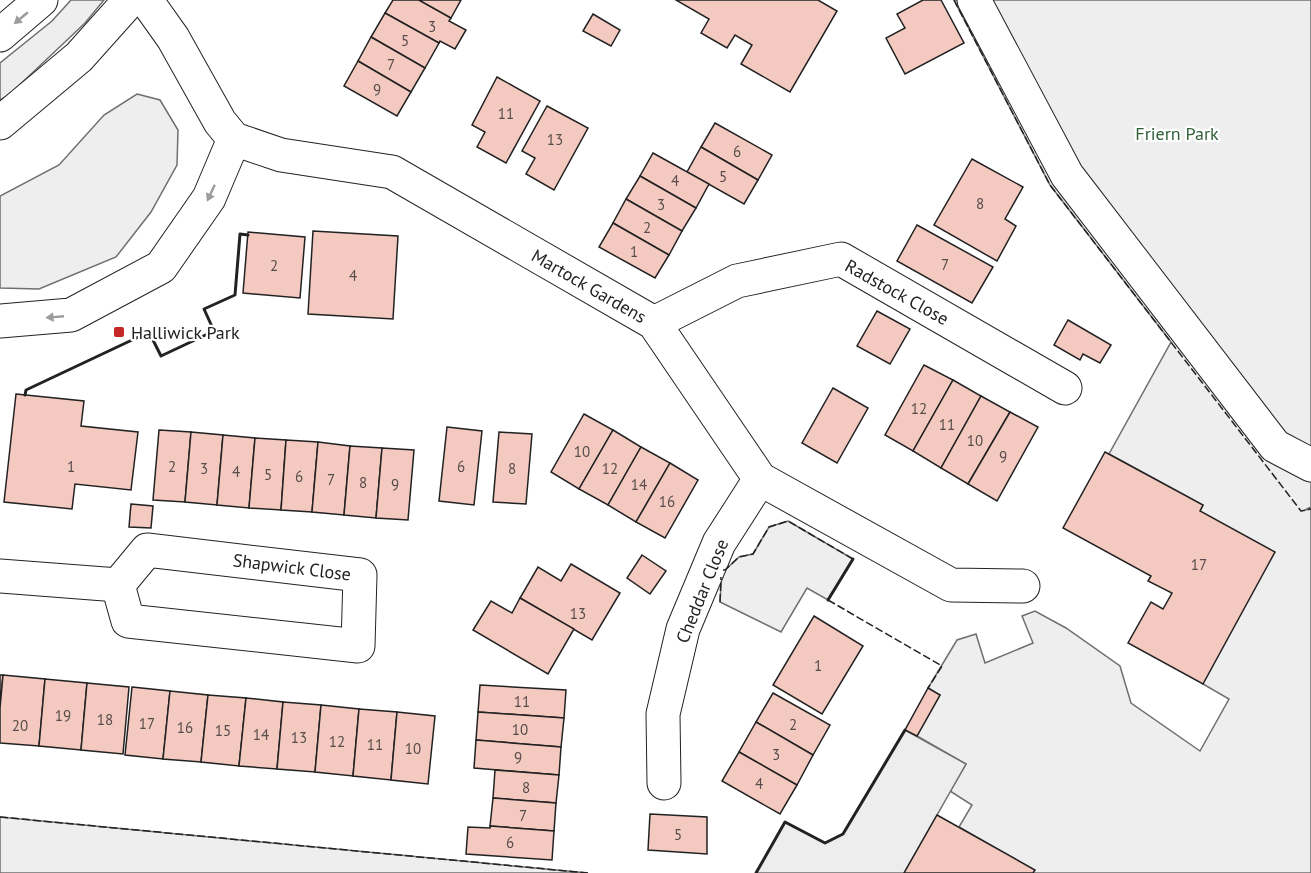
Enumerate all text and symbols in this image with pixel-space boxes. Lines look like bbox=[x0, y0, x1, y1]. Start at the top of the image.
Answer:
one-way arrow bbox=[13, 11, 29, 24]
house number: 3 bbox=[428, 17, 436, 36]
house number: 5 bbox=[401, 31, 409, 50]
house number: 7 bbox=[387, 55, 395, 74]
house number: 9 bbox=[373, 80, 381, 99]
house number: 11 bbox=[498, 104, 514, 123]
park label: Friern Park bbox=[1135, 122, 1219, 145]
house number: 13 bbox=[547, 130, 563, 149]
house number: 6 bbox=[733, 142, 741, 161]
house number: 5 bbox=[719, 167, 727, 186]
house number: 4 bbox=[671, 171, 679, 190]
one-way arrow bbox=[207, 184, 216, 201]
house number: 8 bbox=[976, 194, 984, 213]
house number: 3 bbox=[657, 195, 665, 214]
house number: 2 bbox=[643, 218, 651, 237]
house number: 1 bbox=[630, 242, 638, 261]
street label: Martock Gardens bbox=[528, 244, 650, 328]
street label: Radstock Close bbox=[841, 254, 953, 330]
house number: 7 bbox=[941, 255, 949, 274]
house number: 2 bbox=[270, 256, 278, 275]
house number: 4 bbox=[349, 266, 357, 285]
one-way arrow bbox=[45, 312, 64, 322]
place label: Halliwick Park bbox=[131, 321, 240, 344]
marker: Halliwick Park bbox=[112, 325, 126, 339]
house number: 12 bbox=[911, 399, 927, 418]
house number: 11 bbox=[939, 415, 955, 434]
house number: 10 bbox=[967, 431, 983, 450]
house number: 10 bbox=[574, 442, 590, 461]
house number: 9 bbox=[999, 447, 1007, 466]
house number: 1 bbox=[67, 457, 75, 476]
house number: 2 bbox=[168, 457, 176, 476]
house number: 6 bbox=[457, 457, 465, 476]
house number: 3 bbox=[200, 459, 208, 478]
house number: 8 bbox=[508, 459, 516, 478]
house number: 12 bbox=[602, 459, 618, 478]
house number: 4 bbox=[232, 462, 240, 481]
house number: 5 bbox=[264, 465, 272, 484]
house number: 6 bbox=[295, 467, 303, 486]
house number: 7 bbox=[327, 470, 335, 489]
house number: 8 bbox=[359, 473, 367, 492]
house number: 9 bbox=[391, 475, 399, 494]
house number: 14 bbox=[631, 475, 647, 494]
house number: 16 bbox=[659, 492, 675, 511]
street label: Cheddar Close bbox=[671, 536, 733, 646]
street label: Shapwick Close bbox=[232, 548, 352, 586]
house number: 17 bbox=[1191, 555, 1207, 574]
house number: 13 bbox=[570, 604, 586, 623]
house number: 1 bbox=[814, 656, 822, 675]
house number: 11 bbox=[514, 692, 530, 711]
house number: 19 bbox=[55, 706, 71, 725]
house number: 18 bbox=[97, 710, 113, 729]
house number: 17 bbox=[139, 714, 155, 733]
house number: 2 bbox=[789, 715, 797, 734]
house number: 20 bbox=[12, 716, 28, 735]
house number: 16 bbox=[177, 718, 193, 737]
house number: 10 bbox=[512, 720, 528, 739]
house number: 15 bbox=[215, 721, 231, 740]
house number: 14 bbox=[253, 725, 269, 744]
house number: 13 bbox=[291, 728, 307, 747]
house number: 12 bbox=[329, 732, 345, 751]
house number: 11 bbox=[367, 735, 383, 754]
house number: 10 bbox=[405, 739, 421, 758]
house number: 3 bbox=[772, 745, 780, 764]
house number: 9 bbox=[514, 748, 522, 767]
house number: 4 bbox=[755, 774, 763, 793]
house number: 8 bbox=[522, 778, 530, 797]
house number: 7 bbox=[519, 806, 527, 825]
house number: 5 bbox=[674, 825, 682, 844]
house number: 6 bbox=[506, 833, 514, 852]

